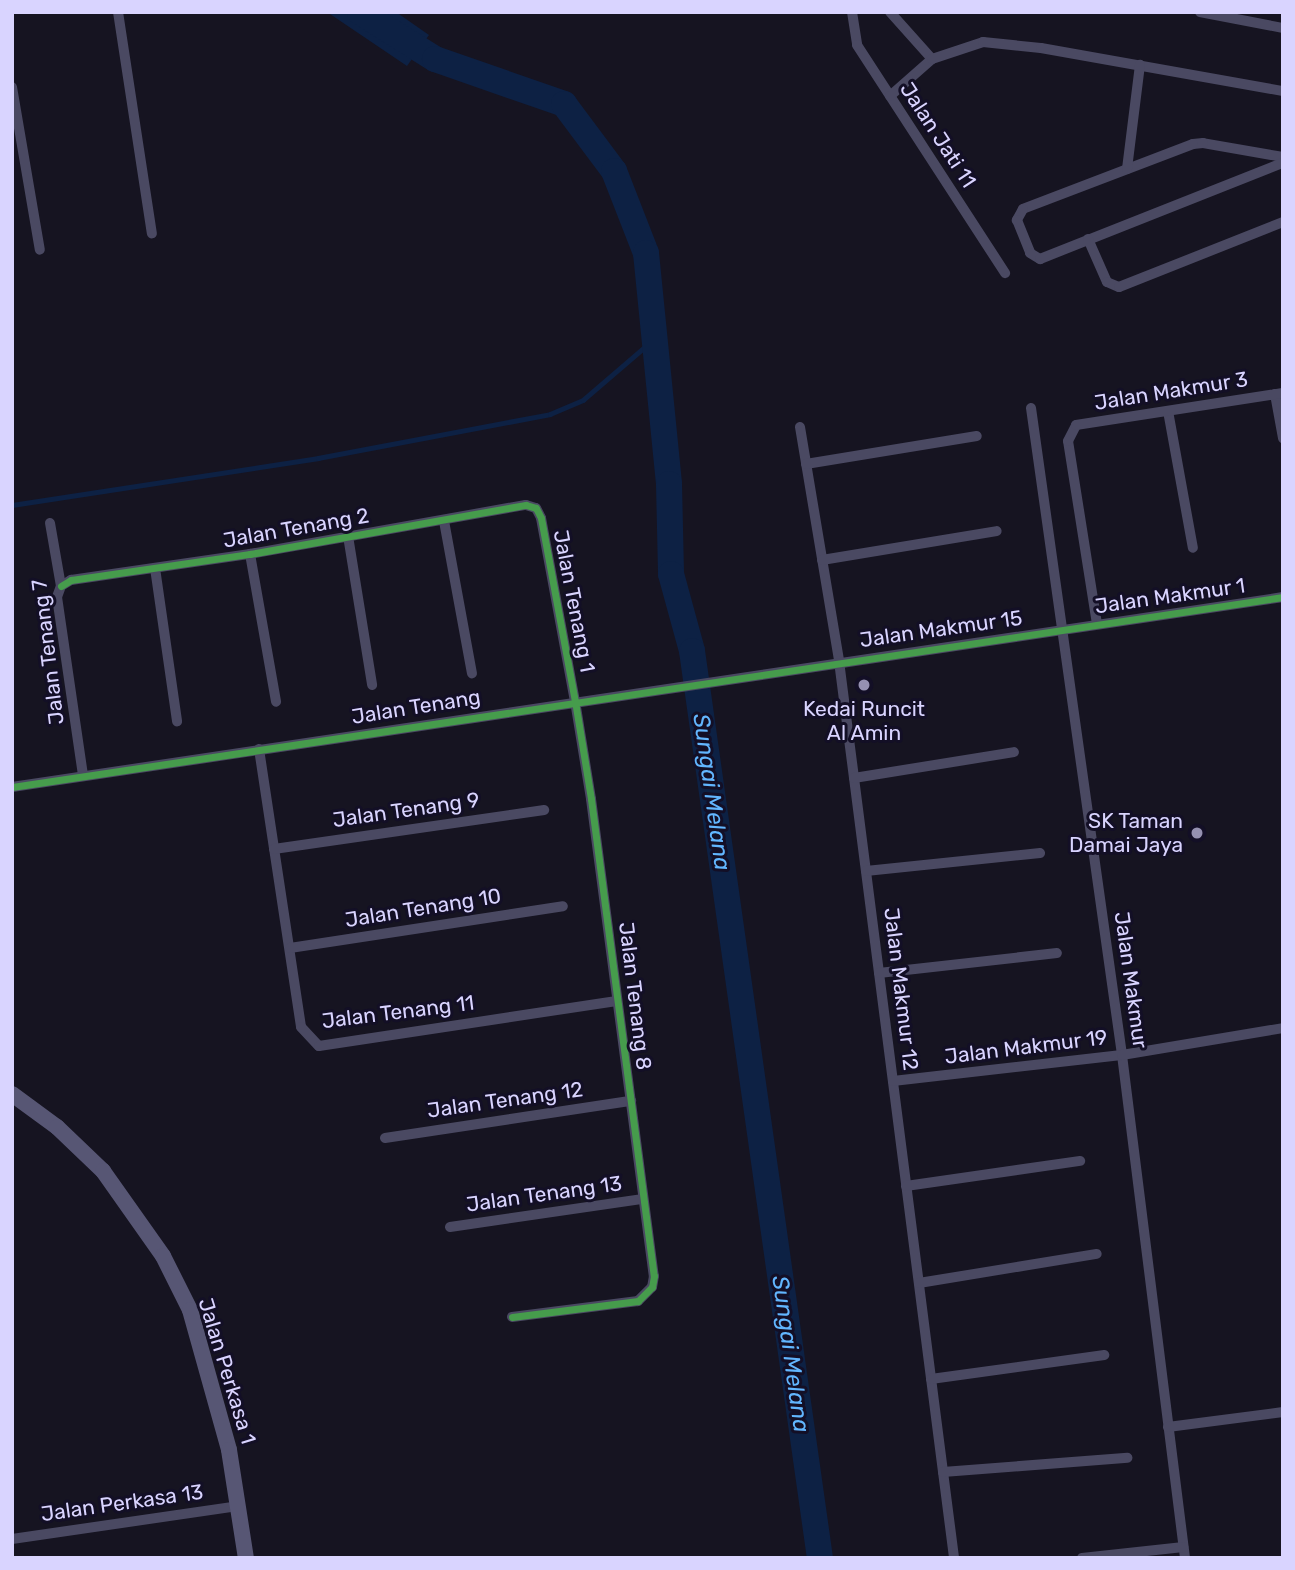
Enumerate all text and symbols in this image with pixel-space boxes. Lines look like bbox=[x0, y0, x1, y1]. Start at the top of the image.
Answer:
street label: Jalan Jati 11 bbox=[895, 78, 981, 192]
street label: Jalan Makmur 3 bbox=[1092, 366, 1250, 416]
street label: Jalan Tenang 2 bbox=[221, 503, 371, 553]
street label: Jalan Tenang 1 bbox=[548, 527, 600, 675]
street label: Jalan Makmur 1 bbox=[1093, 573, 1247, 619]
street label: Jalan Tenang 7 bbox=[27, 578, 69, 726]
street label: Jalan Makmur 15 bbox=[858, 605, 1024, 653]
marker: Kedai Runcit Al Amin bbox=[856, 677, 872, 693]
street label: Jalan Tenang bbox=[349, 684, 483, 730]
place label: Kedai Runcit Al Amin bbox=[803, 696, 925, 746]
water label: Sungai Melana bbox=[687, 712, 737, 872]
street label: Jalan Tenang 9 bbox=[331, 787, 481, 833]
place label: SK Taman Damai Jaya bbox=[1069, 808, 1183, 858]
marker: SK Taman Damai Jaya bbox=[1189, 825, 1205, 841]
street label: Jalan Tenang 10 bbox=[343, 883, 503, 933]
street label: Jalan Makmur 12 bbox=[878, 906, 924, 1072]
street label: Jalan Makmur bbox=[1109, 910, 1153, 1050]
street label: Jalan Tenang 8 bbox=[613, 920, 657, 1072]
street label: Jalan Tenang 11 bbox=[320, 990, 476, 1034]
street label: Jalan Makmur 19 bbox=[943, 1024, 1109, 1070]
street label: Jalan Tenang 12 bbox=[425, 1077, 585, 1123]
street label: Jalan Tenang 13 bbox=[464, 1171, 624, 1217]
water label: Sungai Melana bbox=[766, 1274, 816, 1434]
street label: Jalan Perkasa 1 bbox=[193, 1295, 261, 1447]
street label: Jalan Perkasa 13 bbox=[39, 1479, 205, 1527]

